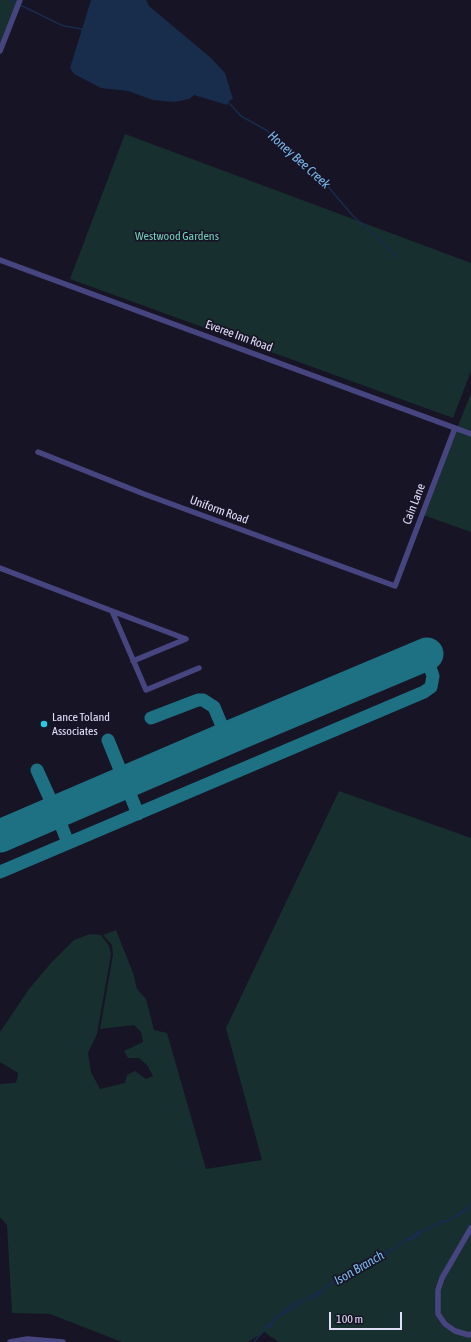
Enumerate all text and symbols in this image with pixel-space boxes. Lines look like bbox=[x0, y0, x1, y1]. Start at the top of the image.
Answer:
water label: Honey Bee Creek bbox=[264, 128, 334, 192]
park label: Westwood Gardens bbox=[135, 229, 219, 243]
street label: Everee Inn Road bbox=[203, 317, 275, 355]
street label: Cain Lane bbox=[400, 481, 428, 527]
street label: Uniform Road bbox=[188, 493, 250, 527]
place label: Lance Toland Associates bbox=[52, 710, 110, 738]
marker: Lance Toland Associates bbox=[39, 719, 49, 729]
water label: Ison Branch bbox=[331, 1247, 387, 1289]
scale bar bbox=[331, 1304, 404, 1330]
text: 100 m bbox=[336, 1312, 363, 1326]

